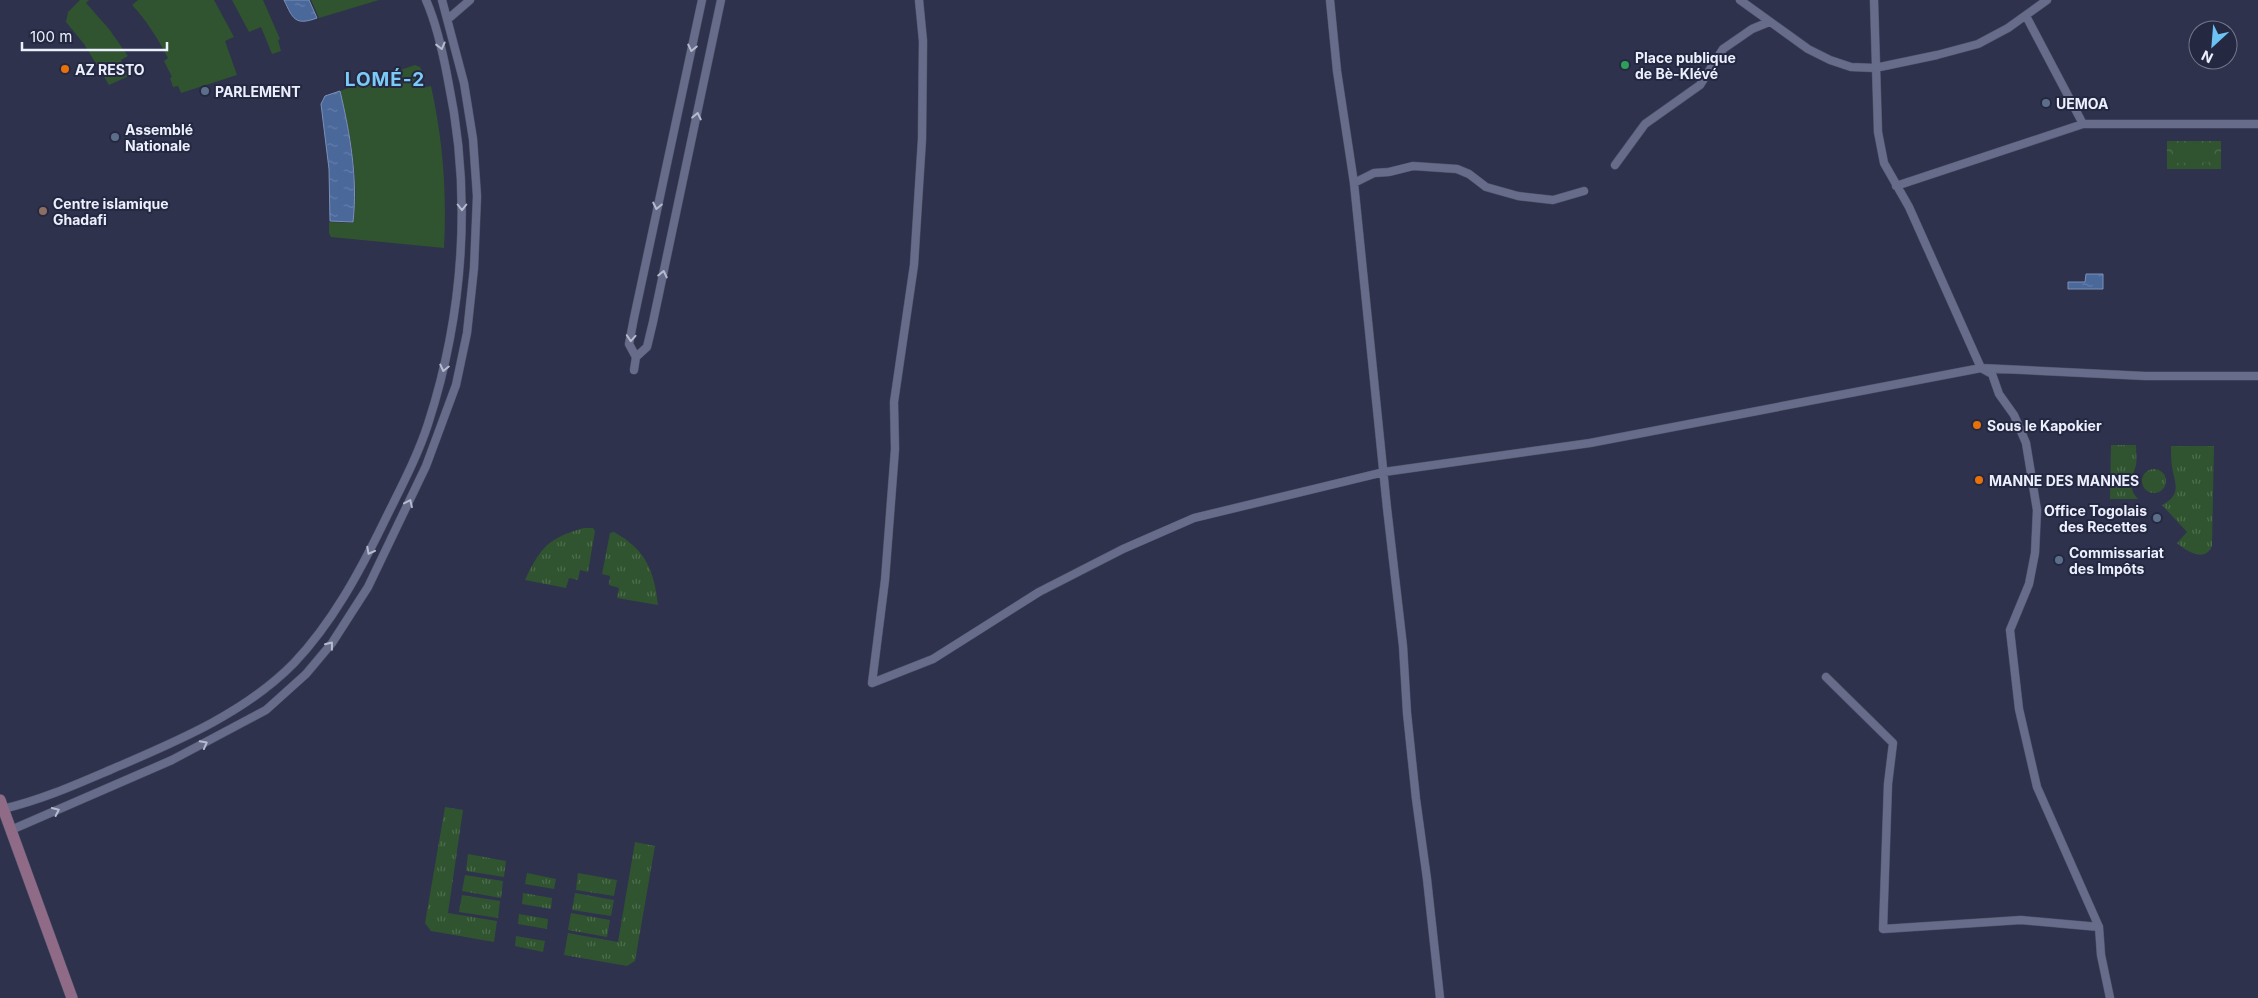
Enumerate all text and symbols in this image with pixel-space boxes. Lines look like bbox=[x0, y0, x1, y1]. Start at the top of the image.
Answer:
scale bar bbox=[22, 20, 168, 52]
north arrow bbox=[2188, 20, 2238, 70]
text: 100 m bbox=[30, 27, 72, 46]
one-way arrow bbox=[435, 42, 446, 51]
one-way arrow bbox=[687, 43, 698, 52]
text: N bbox=[2199, 47, 2216, 67]
place label: Place publique de Bè-Klévé bbox=[1635, 49, 1736, 82]
marker: Place publique de Bè-Klévé bbox=[1619, 59, 1631, 71]
place label: AZ RESTO bbox=[75, 61, 145, 78]
marker: AZ RESTO bbox=[59, 63, 71, 75]
district label: LOMÉ-2 bbox=[345, 68, 425, 91]
place label: PARLEMENT bbox=[215, 83, 301, 100]
marker: PARLEMENT bbox=[199, 85, 211, 97]
place label: UEMOA bbox=[2056, 95, 2109, 112]
marker: UEMOA bbox=[2040, 97, 2052, 109]
one-way arrow bbox=[691, 111, 702, 120]
place label: Assemblé Nationale bbox=[125, 121, 193, 154]
marker: Assemblé Nationale bbox=[109, 131, 121, 143]
place label: Centre islamique Ghadafi bbox=[53, 195, 169, 228]
one-way arrow bbox=[652, 202, 663, 211]
one-way arrow bbox=[457, 204, 467, 211]
marker: Centre islamique Ghadafi bbox=[37, 205, 49, 217]
one-way arrow bbox=[657, 270, 668, 279]
one-way arrow bbox=[626, 335, 637, 343]
one-way arrow bbox=[439, 364, 450, 373]
place label: Sous le Kapokier bbox=[1987, 417, 2102, 434]
marker: Sous le Kapokier bbox=[1971, 419, 1983, 431]
place label: MANNE DES MANNES bbox=[1989, 472, 2139, 489]
marker: MANNE DES MANNES bbox=[1973, 474, 1985, 486]
one-way arrow bbox=[403, 499, 413, 508]
place label: Office Togolais des Recettes bbox=[2044, 502, 2147, 535]
marker: Office Togolais des Recettes bbox=[2151, 512, 2163, 524]
place label: Commissariat des Impôts bbox=[2069, 544, 2164, 577]
one-way arrow bbox=[366, 545, 376, 554]
marker: Commissariat des Impôts bbox=[2053, 554, 2065, 566]
one-way arrow bbox=[325, 642, 333, 651]
one-way arrow bbox=[198, 740, 207, 750]
one-way arrow bbox=[51, 807, 60, 817]

